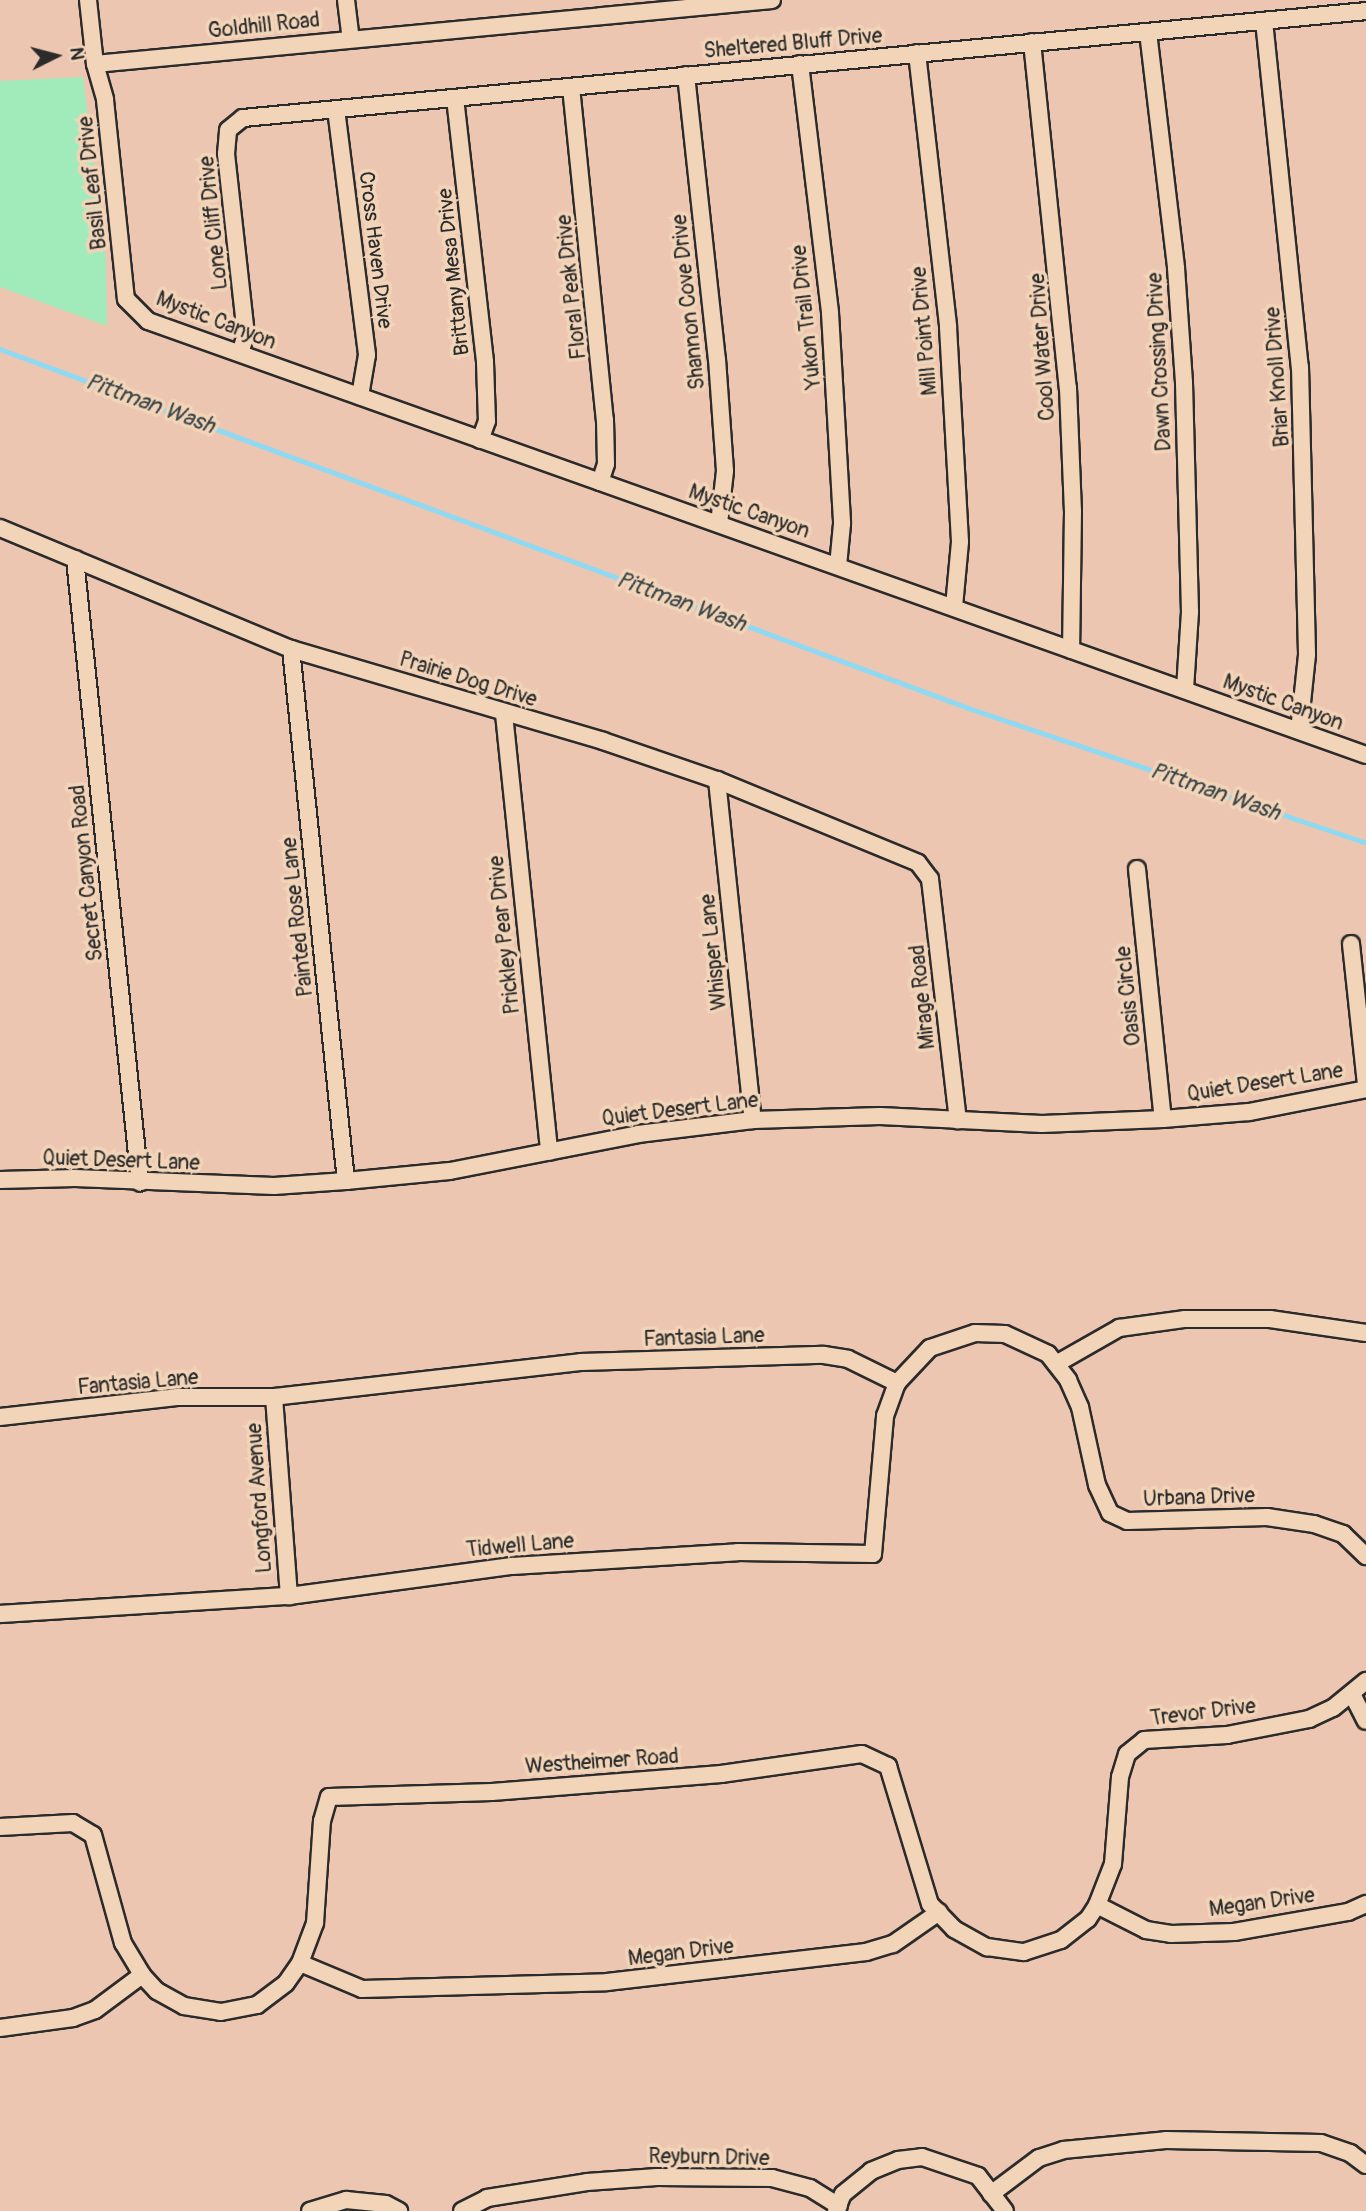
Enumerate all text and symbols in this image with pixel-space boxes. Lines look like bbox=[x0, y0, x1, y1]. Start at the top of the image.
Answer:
street label: Goldhill Road bbox=[207, 8, 321, 44]
north arrow bbox=[21, 21, 91, 91]
street label: Sheltered Bluff Drive bbox=[703, 24, 883, 64]
text: N bbox=[64, 46, 89, 61]
street label: Basil Leaf Drive bbox=[73, 115, 113, 251]
street label: Lone Cliff Drive bbox=[194, 155, 234, 291]
street label: Cross Haven Drive bbox=[353, 170, 397, 330]
street label: Brittany Mesa Drive bbox=[433, 187, 475, 357]
street label: Floral Peak Drive bbox=[552, 213, 592, 361]
street label: Shannon Cove Drive bbox=[667, 213, 711, 391]
street label: Yukon Trail Drive bbox=[787, 244, 827, 390]
street label: Mill Point Drive bbox=[907, 265, 943, 397]
street label: Cool Water Drive bbox=[1025, 272, 1061, 422]
street label: Dawn Crossing Drive bbox=[1143, 272, 1177, 452]
street label: Mystic Canyon bbox=[152, 287, 280, 355]
street label: Briar Knoll Drive bbox=[1261, 306, 1295, 448]
water label: Pittman Wash bbox=[82, 368, 218, 440]
street label: Mystic Canyon bbox=[685, 480, 813, 544]
water label: Pittman Wash bbox=[613, 566, 749, 638]
street label: Prairie Dog Drive bbox=[396, 647, 540, 713]
street label: Mystic Canyon bbox=[1219, 670, 1347, 736]
water label: Pittman Wash bbox=[1147, 757, 1283, 827]
street label: Secret Canyon Road bbox=[65, 784, 109, 962]
street label: Painted Rose Lane bbox=[277, 836, 319, 998]
street label: Prickley Pear Drive bbox=[484, 854, 526, 1016]
street label: Whisper Lane bbox=[695, 893, 733, 1011]
street label: Mirage Road bbox=[905, 943, 941, 1051]
street label: Oasis Circle bbox=[1111, 945, 1147, 1047]
street label: Quiet Desert Lane bbox=[1185, 1058, 1345, 1108]
street label: Quiet Desert Lane bbox=[600, 1088, 760, 1132]
street label: Quiet Desert Lane bbox=[42, 1146, 200, 1176]
street label: Fantasia Lane bbox=[643, 1323, 765, 1353]
street label: Fantasia Lane bbox=[77, 1365, 199, 1401]
street label: Longford Avenue bbox=[242, 1422, 278, 1574]
street label: Urbana Drive bbox=[1143, 1483, 1255, 1513]
street label: Tidwell Lane bbox=[465, 1529, 575, 1563]
street label: Trevor Drive bbox=[1149, 1694, 1257, 1732]
street label: Westheimer Road bbox=[524, 1744, 680, 1780]
street label: Megan Drive bbox=[1208, 1883, 1316, 1923]
street label: Megan Drive bbox=[627, 1934, 735, 1972]
street label: Reyburn Drive bbox=[648, 2144, 770, 2172]

